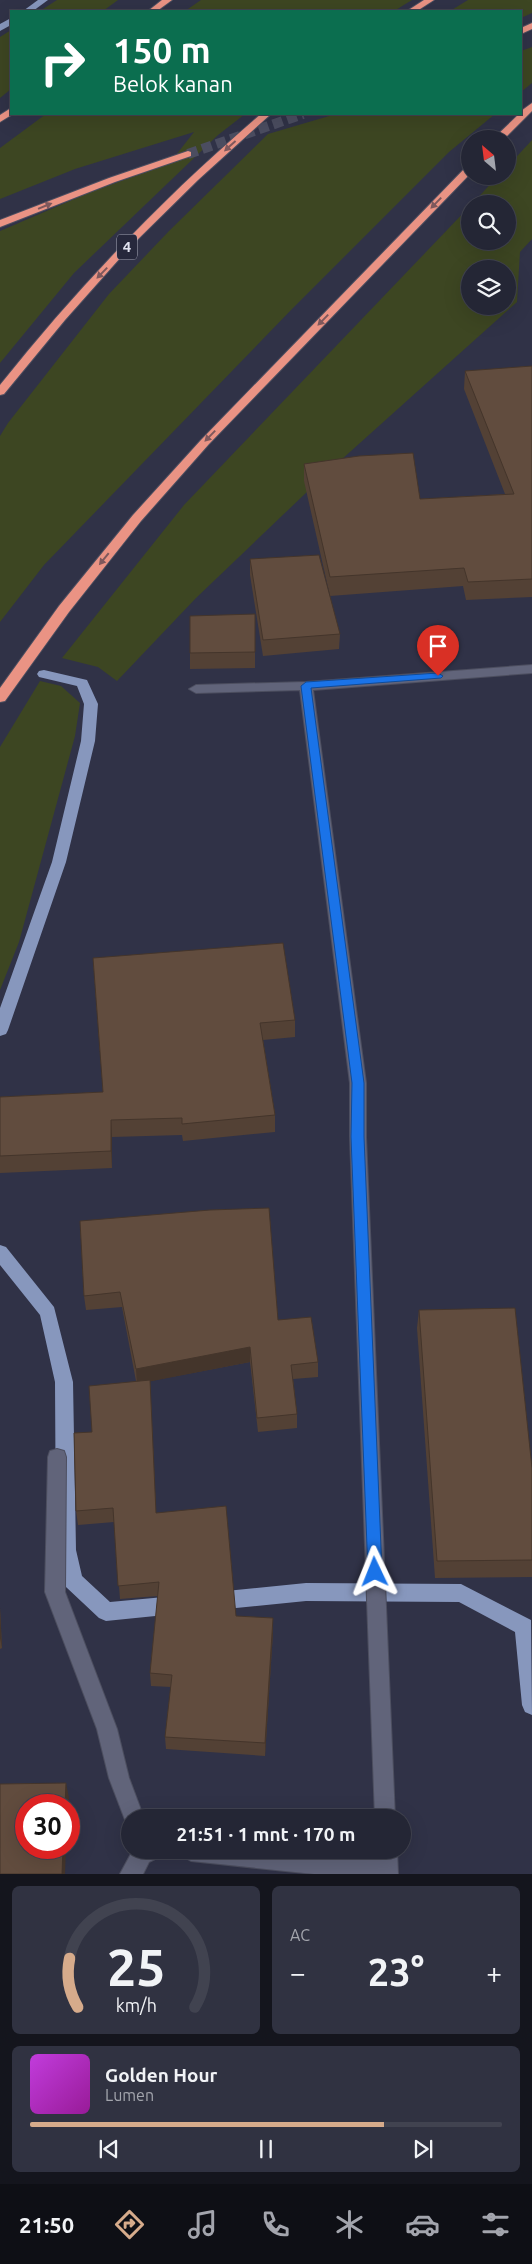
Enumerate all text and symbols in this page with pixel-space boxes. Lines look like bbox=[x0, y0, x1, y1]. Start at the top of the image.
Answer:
icon: right bbox=[30, 30, 95, 95]
text: 150 m bbox=[113, 30, 211, 70]
text: Belok kanan bbox=[113, 71, 233, 96]
north arrow bbox=[461, 130, 516, 185]
map controls bbox=[461, 130, 516, 315]
one-way arrow bbox=[224, 140, 236, 152]
button: search bbox=[461, 195, 516, 250]
one-way arrow bbox=[430, 196, 442, 208]
one-way arrow bbox=[38, 201, 52, 209]
road number: 4 bbox=[117, 234, 137, 260]
button: layers bbox=[461, 260, 516, 315]
one-way arrow bbox=[96, 266, 108, 278]
one-way arrow bbox=[317, 313, 329, 325]
one-way arrow bbox=[204, 430, 216, 442]
one-way arrow bbox=[98, 552, 109, 565]
pin bbox=[417, 625, 459, 676]
icon: arrive bbox=[424, 632, 452, 660]
position arrow bbox=[348, 1545, 400, 1597]
speed limit sign: 30 bbox=[15, 1794, 80, 1859]
text: 21:51 · 1 mnt · 170 m bbox=[177, 1823, 355, 1845]
text: AC bbox=[290, 1926, 310, 1944]
text: 25 bbox=[107, 1938, 165, 1996]
text: 23° bbox=[368, 1951, 424, 1993]
text: − bbox=[290, 1957, 306, 1988]
text: + bbox=[486, 1957, 502, 1988]
text: km/h bbox=[115, 1995, 157, 2015]
text: Golden Hour bbox=[105, 2064, 217, 2086]
text: Lumen bbox=[105, 2086, 154, 2104]
icon: previous bbox=[95, 2135, 123, 2163]
icon: pause bbox=[252, 2135, 280, 2163]
icon: next bbox=[409, 2135, 437, 2163]
icon: directions bbox=[112, 2207, 147, 2242]
icon: music bbox=[185, 2207, 220, 2242]
icon: phone bbox=[258, 2207, 293, 2242]
icon: climate bbox=[332, 2207, 367, 2242]
icon: car bbox=[405, 2207, 440, 2242]
icon: filters bbox=[478, 2207, 513, 2242]
text: 21:50 bbox=[19, 2212, 74, 2237]

